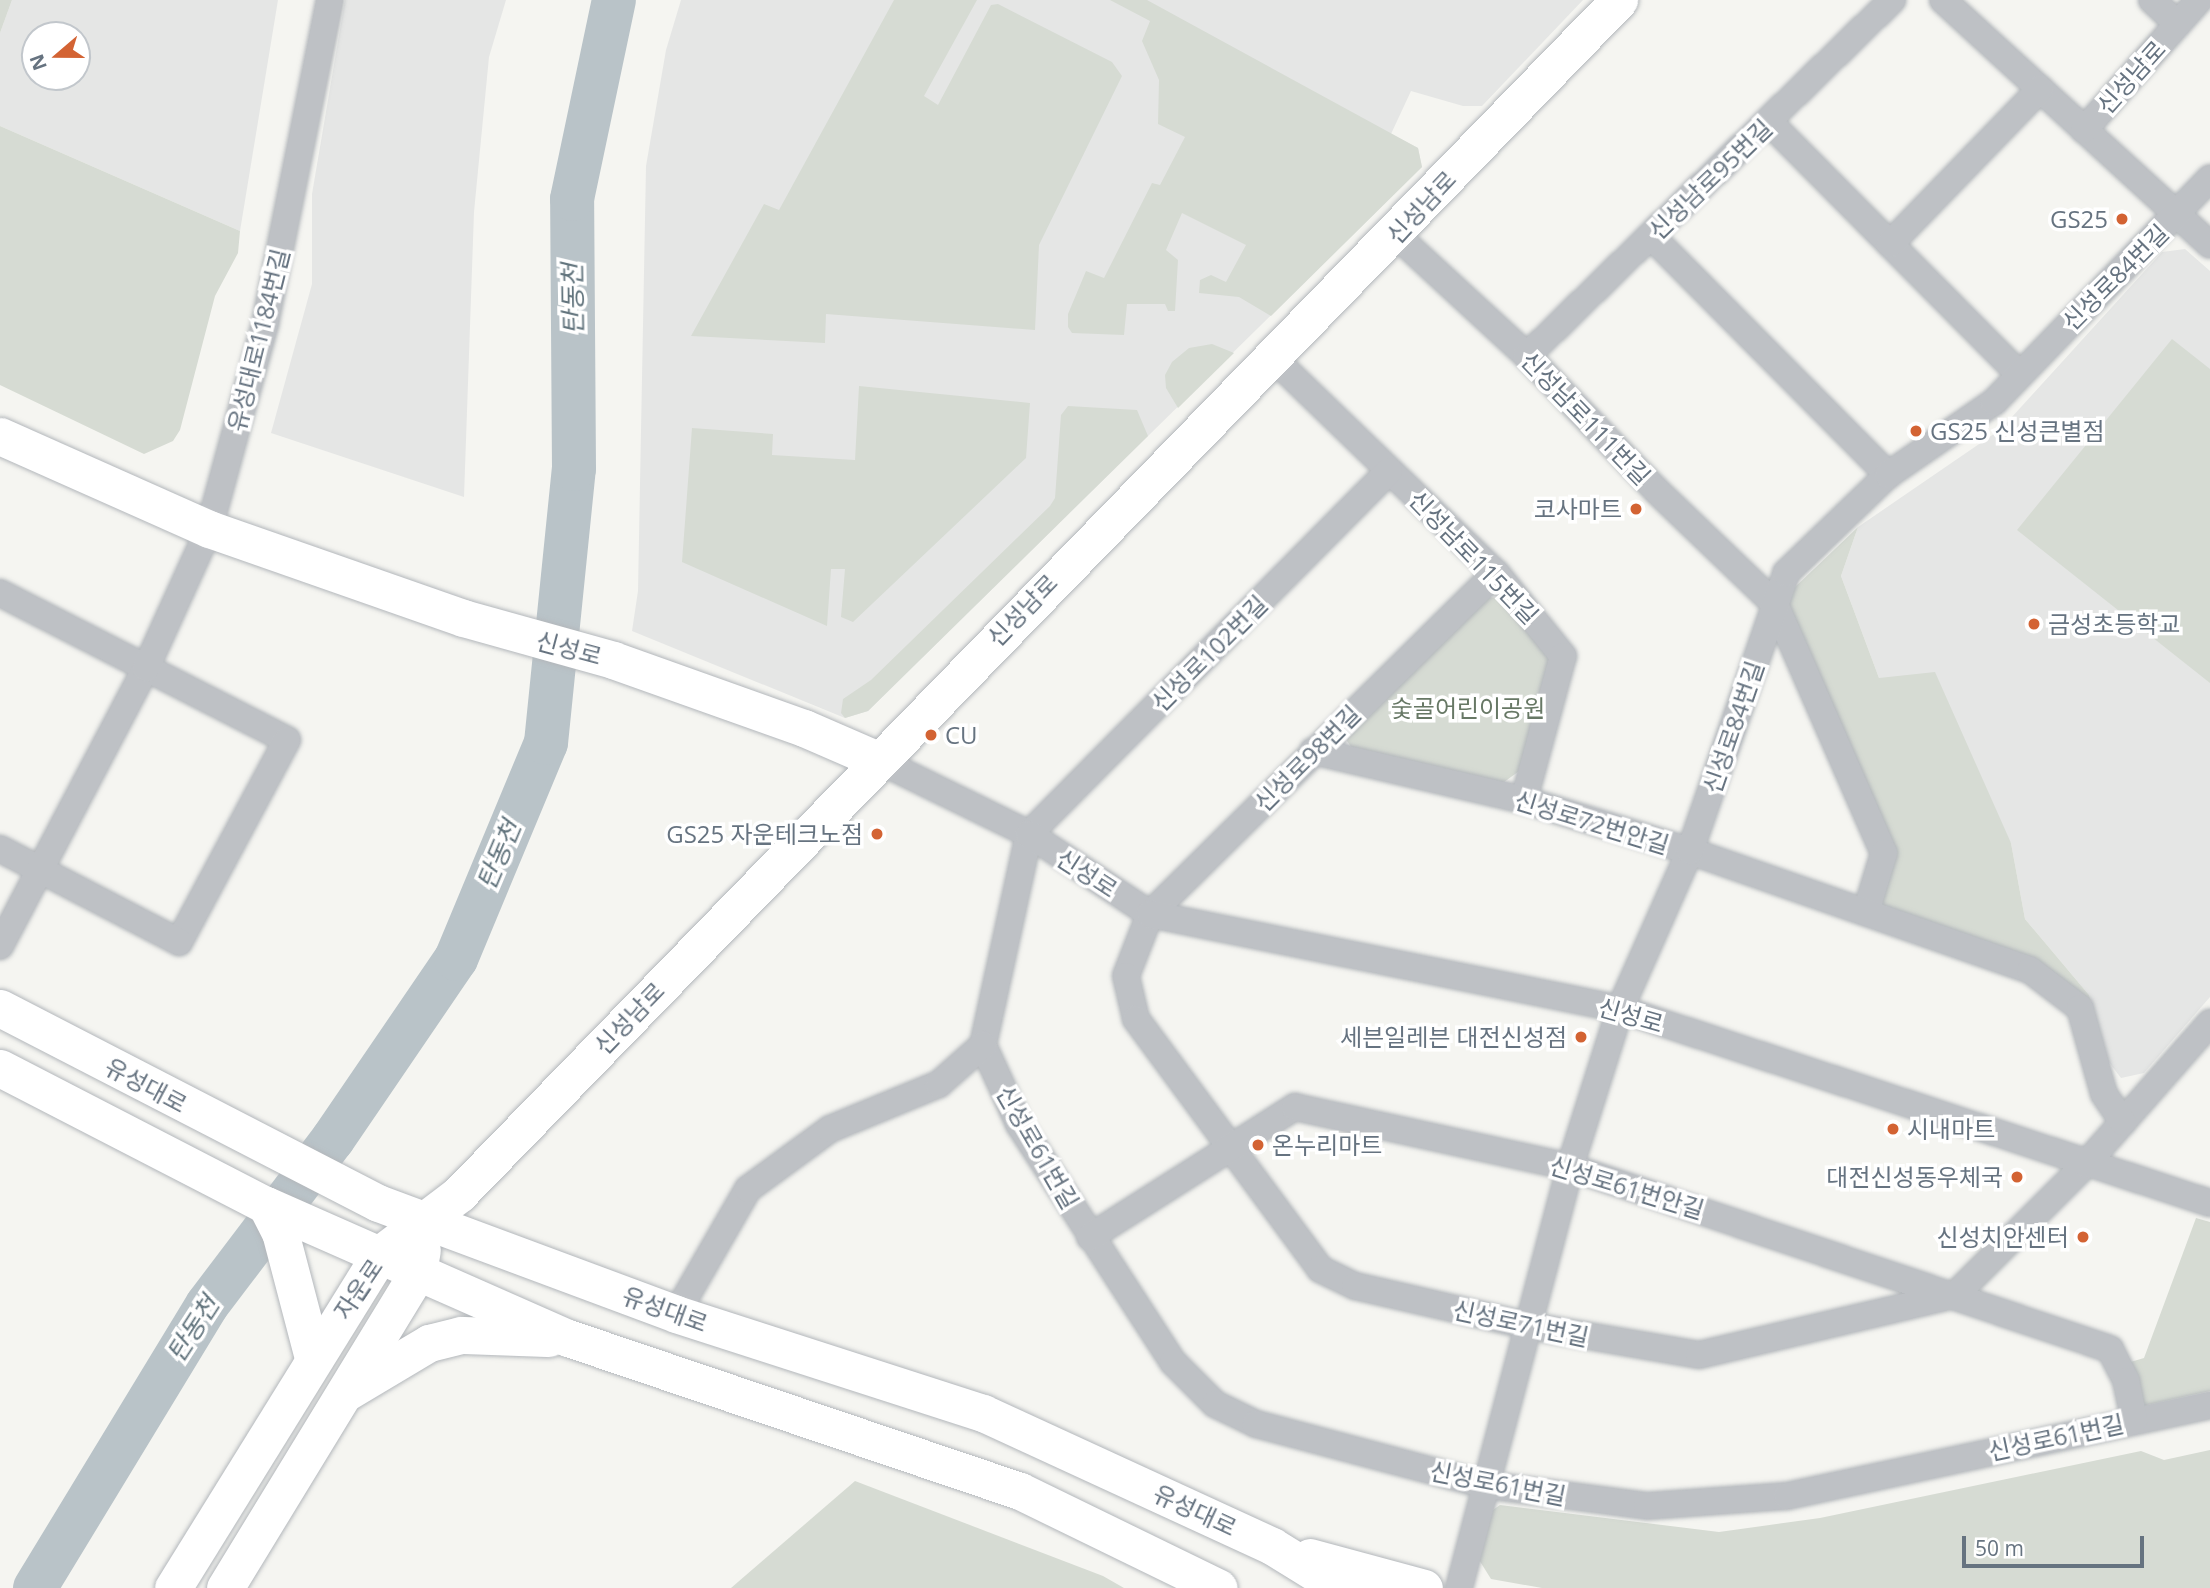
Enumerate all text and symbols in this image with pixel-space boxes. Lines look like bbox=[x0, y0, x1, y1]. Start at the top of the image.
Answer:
north arrow bbox=[21, 21, 91, 91]
street label: 신성남로 bbox=[2091, 35, 2171, 119]
text: N bbox=[23, 51, 53, 74]
street label: 신성남로95번길 bbox=[1642, 113, 1778, 245]
street label: 신성남로 bbox=[1380, 165, 1462, 249]
place label: GS25 bbox=[2050, 205, 2108, 233]
marker: GS25 bbox=[2114, 211, 2130, 227]
street label: 신성로84번길 bbox=[2056, 218, 2174, 336]
street label: 유성대로1184번길 bbox=[221, 246, 295, 434]
water label: 탄동천 bbox=[557, 263, 589, 335]
street label: 신성남로111번길 bbox=[1515, 346, 1657, 490]
place label: GS25 신성큰별점 bbox=[1930, 417, 2105, 445]
marker: GS25 신성큰별점 bbox=[1908, 423, 1924, 439]
street label: 신성남로115번길 bbox=[1403, 485, 1545, 629]
place label: 코사마트 bbox=[1534, 495, 1622, 523]
marker: 코사마트 bbox=[1628, 501, 1644, 517]
street label: 신성남로 bbox=[981, 568, 1063, 652]
street label: 신성로102번길 bbox=[1145, 589, 1273, 717]
place label: 금성초등학교 bbox=[2048, 610, 2180, 638]
marker: 금성초등학교 bbox=[2026, 616, 2042, 632]
street label: 신성로 bbox=[533, 626, 605, 670]
street label: 신성로84번길 bbox=[1697, 657, 1769, 797]
park label: 숯골어린이공원 bbox=[1391, 694, 1545, 722]
street label: 신성로98번길 bbox=[1248, 699, 1366, 817]
place label: CU bbox=[945, 721, 978, 749]
marker: CU bbox=[923, 727, 939, 743]
street label: 신성로72번안길 bbox=[1511, 785, 1673, 859]
water label: 탄동천 bbox=[471, 816, 527, 894]
place label: GS25 자운테크노점 bbox=[666, 820, 863, 848]
marker: GS25 자운테크노점 bbox=[869, 826, 885, 842]
street label: 신성로 bbox=[1051, 843, 1123, 903]
street label: 신성남로 bbox=[588, 976, 670, 1060]
street label: 신성로 bbox=[1595, 992, 1667, 1038]
place label: 세븐일레븐 대전신성점 bbox=[1340, 1023, 1567, 1051]
marker: 세븐일레븐 대전신성점 bbox=[1573, 1029, 1589, 1045]
street label: 유성대로 bbox=[100, 1052, 192, 1118]
street label: 신성로61번길 bbox=[991, 1080, 1085, 1214]
place label: 시내마트 bbox=[1907, 1115, 1995, 1143]
marker: 시내마트 bbox=[1885, 1121, 1901, 1137]
place label: 온누리마트 bbox=[1272, 1131, 1382, 1159]
marker: 온누리마트 bbox=[1250, 1137, 1266, 1153]
street label: 신성로61번안길 bbox=[1546, 1150, 1708, 1224]
place label: 대전신성동우체국 bbox=[1826, 1163, 2003, 1191]
marker: 대전신성동우체국 bbox=[2009, 1169, 2025, 1185]
place label: 신성치안센터 bbox=[1937, 1223, 2069, 1251]
marker: 신성치안센터 bbox=[2075, 1229, 2091, 1245]
street label: 자운로 bbox=[328, 1253, 388, 1325]
street label: 유성대로 bbox=[619, 1280, 711, 1338]
water label: 탄동천 bbox=[160, 1290, 226, 1368]
street label: 신성로71번길 bbox=[1451, 1295, 1591, 1351]
street label: 신성로61번길 bbox=[1986, 1409, 2126, 1465]
street label: 신성로61번길 bbox=[1428, 1456, 1568, 1510]
street label: 유성대로 bbox=[1149, 1478, 1241, 1542]
scale bar bbox=[1965, 1522, 2147, 1566]
text: 50 m bbox=[1975, 1534, 2024, 1562]

